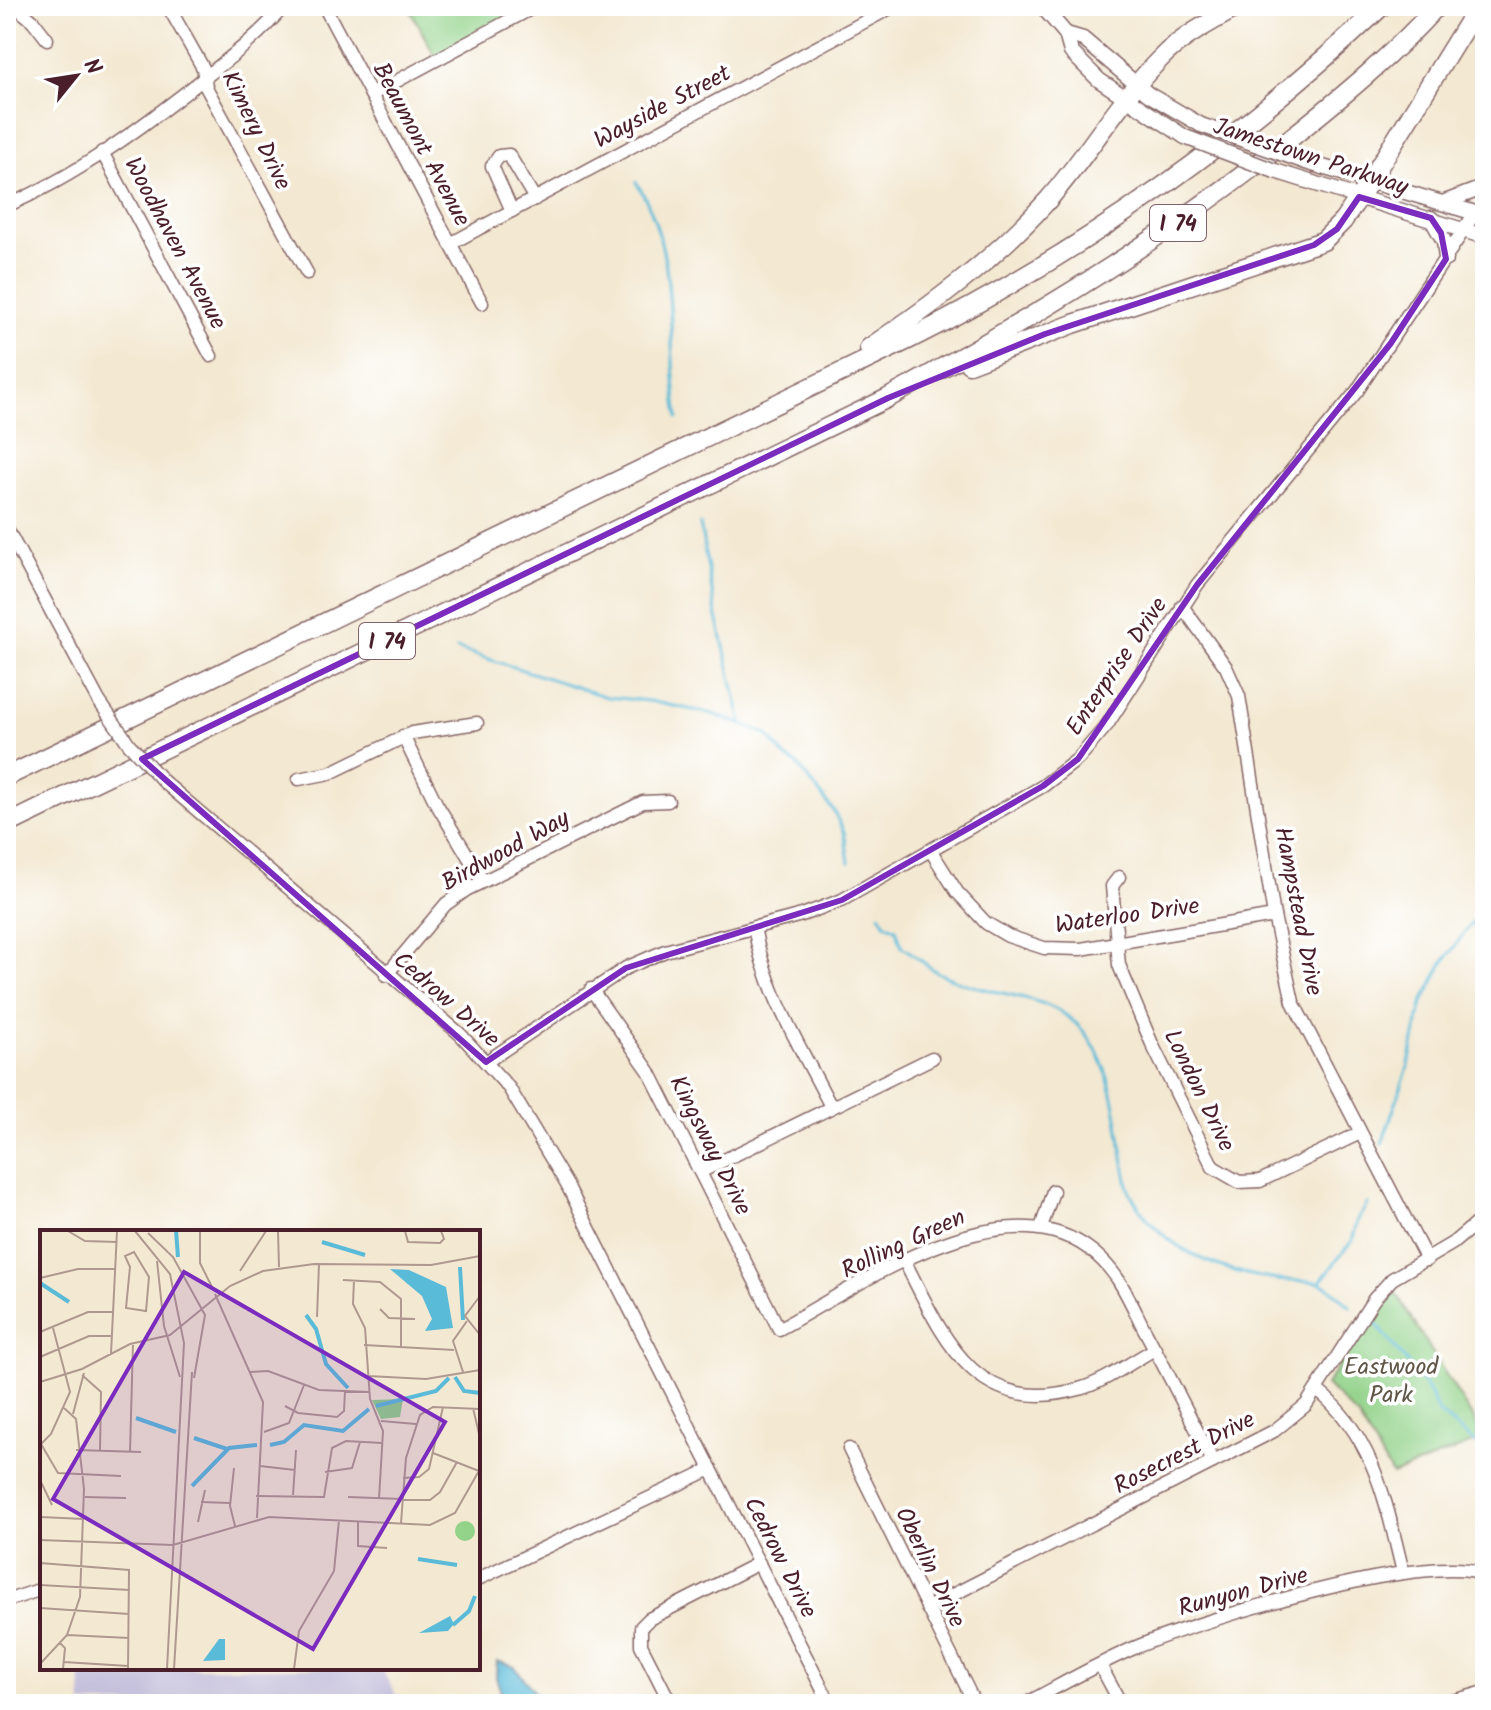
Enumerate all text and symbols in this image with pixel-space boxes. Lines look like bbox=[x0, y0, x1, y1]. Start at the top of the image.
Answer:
north arrow bbox=[36, 36, 116, 116]
text: N bbox=[73, 52, 110, 82]
street label: Wayside Street bbox=[587, 54, 739, 160]
street label: Beaumont Avenue bbox=[361, 56, 481, 234]
street label: Kimery Drive bbox=[210, 64, 301, 197]
street label: Jamestown Parkway bbox=[1208, 107, 1414, 208]
street label: Woodhaven Avenue bbox=[113, 150, 237, 337]
road number: I 74 bbox=[1150, 205, 1206, 241]
street label: Enterprise Drive bbox=[1056, 589, 1178, 744]
road number: I 74 bbox=[359, 623, 415, 659]
street label: Birdwood Way bbox=[434, 800, 578, 903]
street label: Hampstead Drive bbox=[1262, 824, 1333, 999]
street label: Waterloo Drive bbox=[1053, 887, 1202, 946]
street label: Cedrow Drive bbox=[383, 942, 509, 1058]
street label: London Drive bbox=[1152, 1023, 1245, 1159]
street label: Kingsway Drive bbox=[658, 1069, 762, 1223]
street label: Rolling Green bbox=[835, 1199, 972, 1290]
inset map bbox=[40, 1230, 480, 1670]
park label: Eastwood Park bbox=[1344, 1348, 1439, 1415]
street label: Rosecrest Drive bbox=[1107, 1401, 1263, 1506]
street label: Cedrow Drive bbox=[732, 1490, 827, 1625]
street label: Oberlin Drive bbox=[884, 1501, 976, 1635]
street label: Runyon Drive bbox=[1174, 1556, 1313, 1628]

